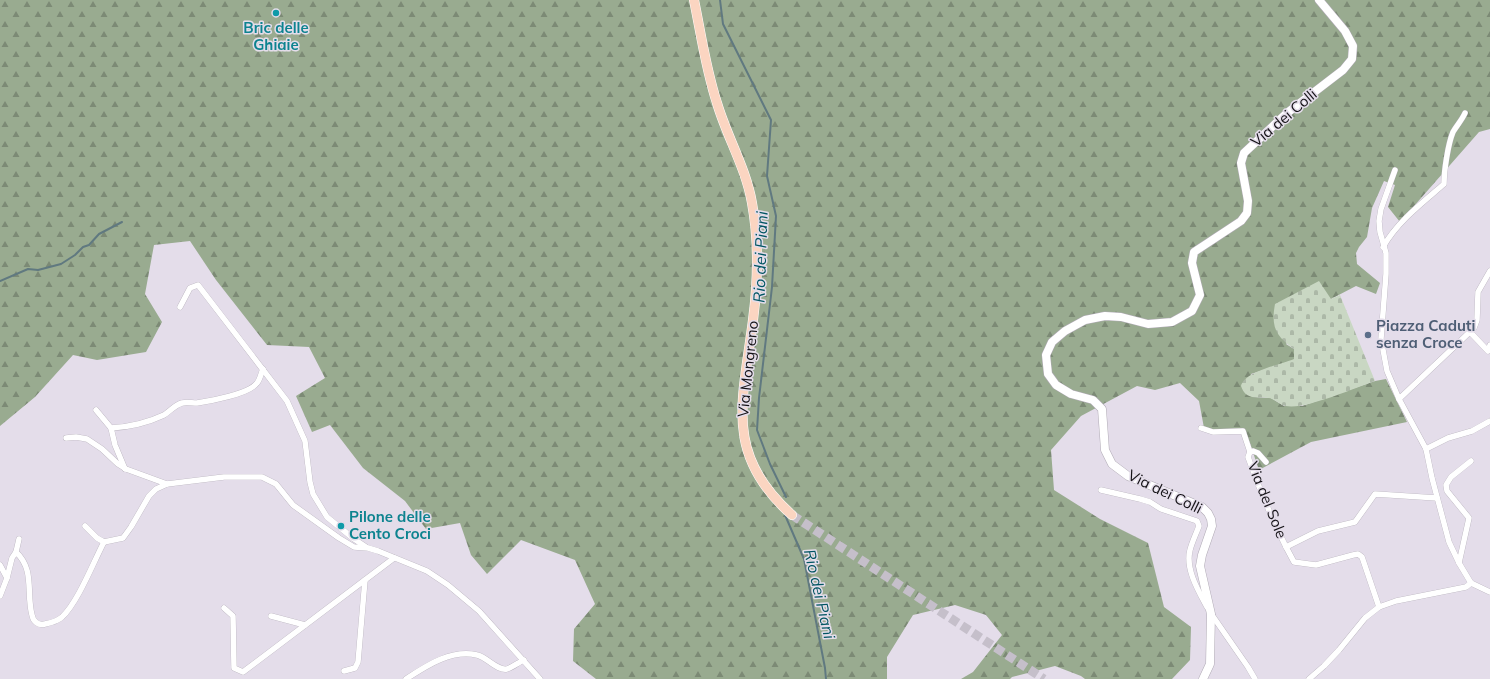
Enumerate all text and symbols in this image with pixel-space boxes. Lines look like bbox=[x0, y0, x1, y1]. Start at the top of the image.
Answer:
marker: Bric delle Ghiaie bbox=[271, 8, 281, 18]
place label: Bric delle Ghiaie bbox=[243, 18, 309, 54]
street label: Via dei Colli bbox=[1247, 84, 1321, 151]
water label: Rio dei Piani bbox=[748, 211, 772, 303]
place label: Piazza Caduti senza Croce bbox=[1376, 316, 1475, 352]
street label: Via Mongreno bbox=[733, 320, 762, 418]
marker: Piazza Caduti senza Croce bbox=[1363, 330, 1373, 340]
street label: Via del Sole bbox=[1243, 459, 1291, 541]
street label: Via dei Colli bbox=[1125, 465, 1206, 518]
place label: Pilone delle Cento Croci bbox=[349, 507, 431, 543]
marker: Pilone delle Cento Croci bbox=[336, 521, 346, 531]
water label: Rio dei Piani bbox=[800, 547, 840, 641]

